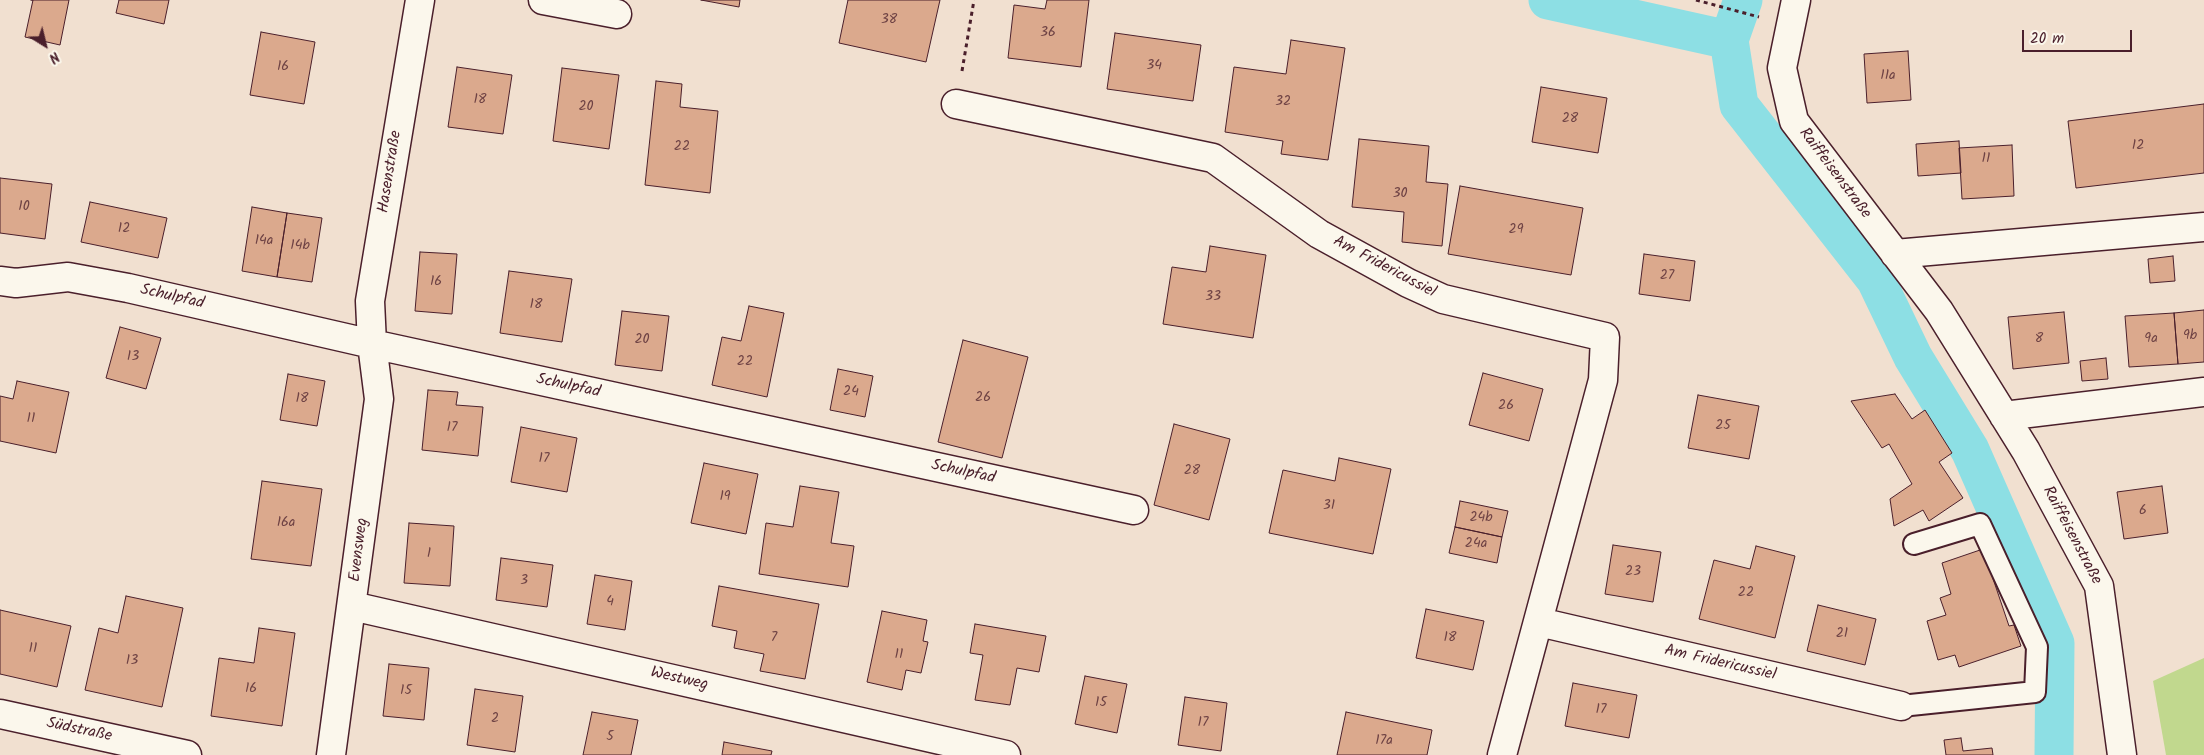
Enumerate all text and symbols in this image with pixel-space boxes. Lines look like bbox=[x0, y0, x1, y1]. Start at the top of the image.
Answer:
house number: 38 bbox=[881, 13, 897, 29]
north arrow bbox=[20, 20, 70, 70]
scale bar bbox=[2024, 20, 2134, 52]
house number: 36 bbox=[1040, 26, 1056, 42]
text: 20 m bbox=[2030, 27, 2064, 51]
text: N bbox=[44, 46, 64, 69]
house number: 34 bbox=[1146, 59, 1162, 75]
house number: 16 bbox=[277, 60, 289, 76]
house number: 11a bbox=[1880, 69, 1896, 85]
house number: 18 bbox=[474, 93, 486, 109]
house number: 32 bbox=[1275, 95, 1291, 111]
house number: 20 bbox=[578, 100, 594, 116]
house number: 28 bbox=[1562, 112, 1578, 128]
street label: Raiffeisenstraße bbox=[1794, 125, 1874, 223]
street label: Hasenstraße bbox=[375, 129, 407, 215]
house number: 12 bbox=[2132, 139, 2144, 155]
house number: 22 bbox=[674, 140, 690, 156]
house number: 11 bbox=[1982, 152, 1990, 168]
house number: 30 bbox=[1393, 187, 1407, 203]
house number: 10 bbox=[18, 200, 30, 216]
house number: 12 bbox=[118, 222, 130, 238]
house number: 29 bbox=[1509, 223, 1523, 239]
street label: Am Fridericussiel bbox=[1329, 233, 1439, 303]
house number: 14a bbox=[255, 234, 273, 250]
house number: 14b bbox=[290, 239, 310, 255]
house number: 27 bbox=[1660, 269, 1674, 285]
house number: 16 bbox=[430, 275, 442, 291]
street label: Schulpfad bbox=[138, 281, 206, 315]
house number: 33 bbox=[1205, 290, 1221, 306]
house number: 18 bbox=[530, 298, 542, 314]
house number: 9b bbox=[2183, 329, 2197, 345]
house number: 8 bbox=[2035, 332, 2043, 348]
house number: 9a bbox=[2144, 332, 2158, 348]
house number: 20 bbox=[634, 333, 650, 349]
house number: 13 bbox=[127, 350, 139, 366]
house number: 22 bbox=[737, 355, 753, 371]
street label: Schulpfad bbox=[534, 371, 602, 403]
house number: 24 bbox=[843, 385, 859, 401]
house number: 26 bbox=[975, 391, 991, 407]
house number: 18 bbox=[296, 392, 308, 408]
house number: 26 bbox=[1498, 399, 1514, 415]
house number: 11 bbox=[27, 412, 35, 428]
house number: 25 bbox=[1715, 419, 1731, 435]
house number: 17 bbox=[447, 421, 457, 437]
house number: 17 bbox=[539, 452, 549, 468]
street label: Schulpfad bbox=[929, 457, 997, 489]
house number: 28 bbox=[1184, 464, 1200, 480]
street label: Raiffeisenstraße bbox=[2037, 484, 2105, 588]
house number: 19 bbox=[719, 490, 731, 506]
house number: 31 bbox=[1323, 499, 1335, 515]
house number: 6 bbox=[2139, 504, 2147, 520]
house number: 24b bbox=[1469, 511, 1493, 527]
house number: 16a bbox=[277, 516, 295, 532]
street label: Evensweg bbox=[347, 517, 373, 583]
house number: 24a bbox=[1465, 537, 1487, 553]
house number: 1 bbox=[427, 547, 431, 563]
house number: 23 bbox=[1625, 565, 1641, 581]
house number: 3 bbox=[520, 574, 528, 590]
house number: 22 bbox=[1738, 586, 1754, 602]
house number: 4 bbox=[606, 595, 614, 611]
house number: 21 bbox=[1836, 627, 1848, 643]
house number: 7 bbox=[771, 631, 777, 647]
house number: 18 bbox=[1444, 631, 1456, 647]
house number: 11 bbox=[29, 642, 37, 658]
street label: Am Fridericussiel bbox=[1662, 642, 1778, 686]
house number: 11 bbox=[895, 648, 903, 664]
house number: 13 bbox=[126, 654, 138, 670]
street label: Westweg bbox=[648, 664, 710, 696]
house number: 16 bbox=[245, 682, 257, 698]
house number: 15 bbox=[400, 684, 412, 700]
house number: 15 bbox=[1095, 696, 1107, 712]
house number: 17 bbox=[1596, 703, 1606, 719]
house number: 2 bbox=[491, 712, 499, 728]
street label: Südstraße bbox=[44, 715, 114, 747]
house number: 17 bbox=[1198, 716, 1208, 732]
house number: 5 bbox=[606, 730, 614, 746]
house number: 17a bbox=[1375, 734, 1393, 750]

